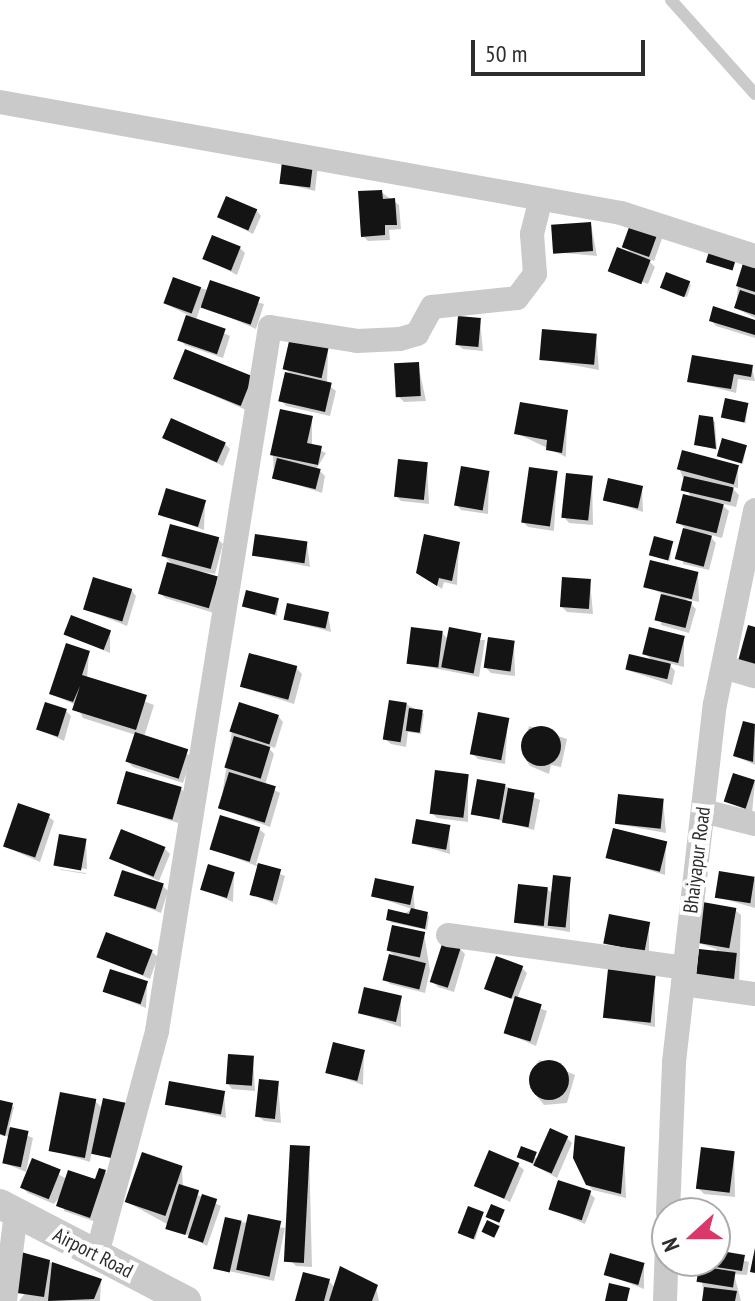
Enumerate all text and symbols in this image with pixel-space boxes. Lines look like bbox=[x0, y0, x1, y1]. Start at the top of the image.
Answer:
scale bar bbox=[475, 24, 649, 74]
text: 50 m bbox=[485, 38, 527, 69]
street label: Bhaiyapur Road bbox=[679, 805, 715, 915]
north arrow bbox=[651, 1197, 731, 1277]
street label: Airport Road bbox=[49, 1223, 137, 1283]
text: N bbox=[655, 1234, 686, 1255]

